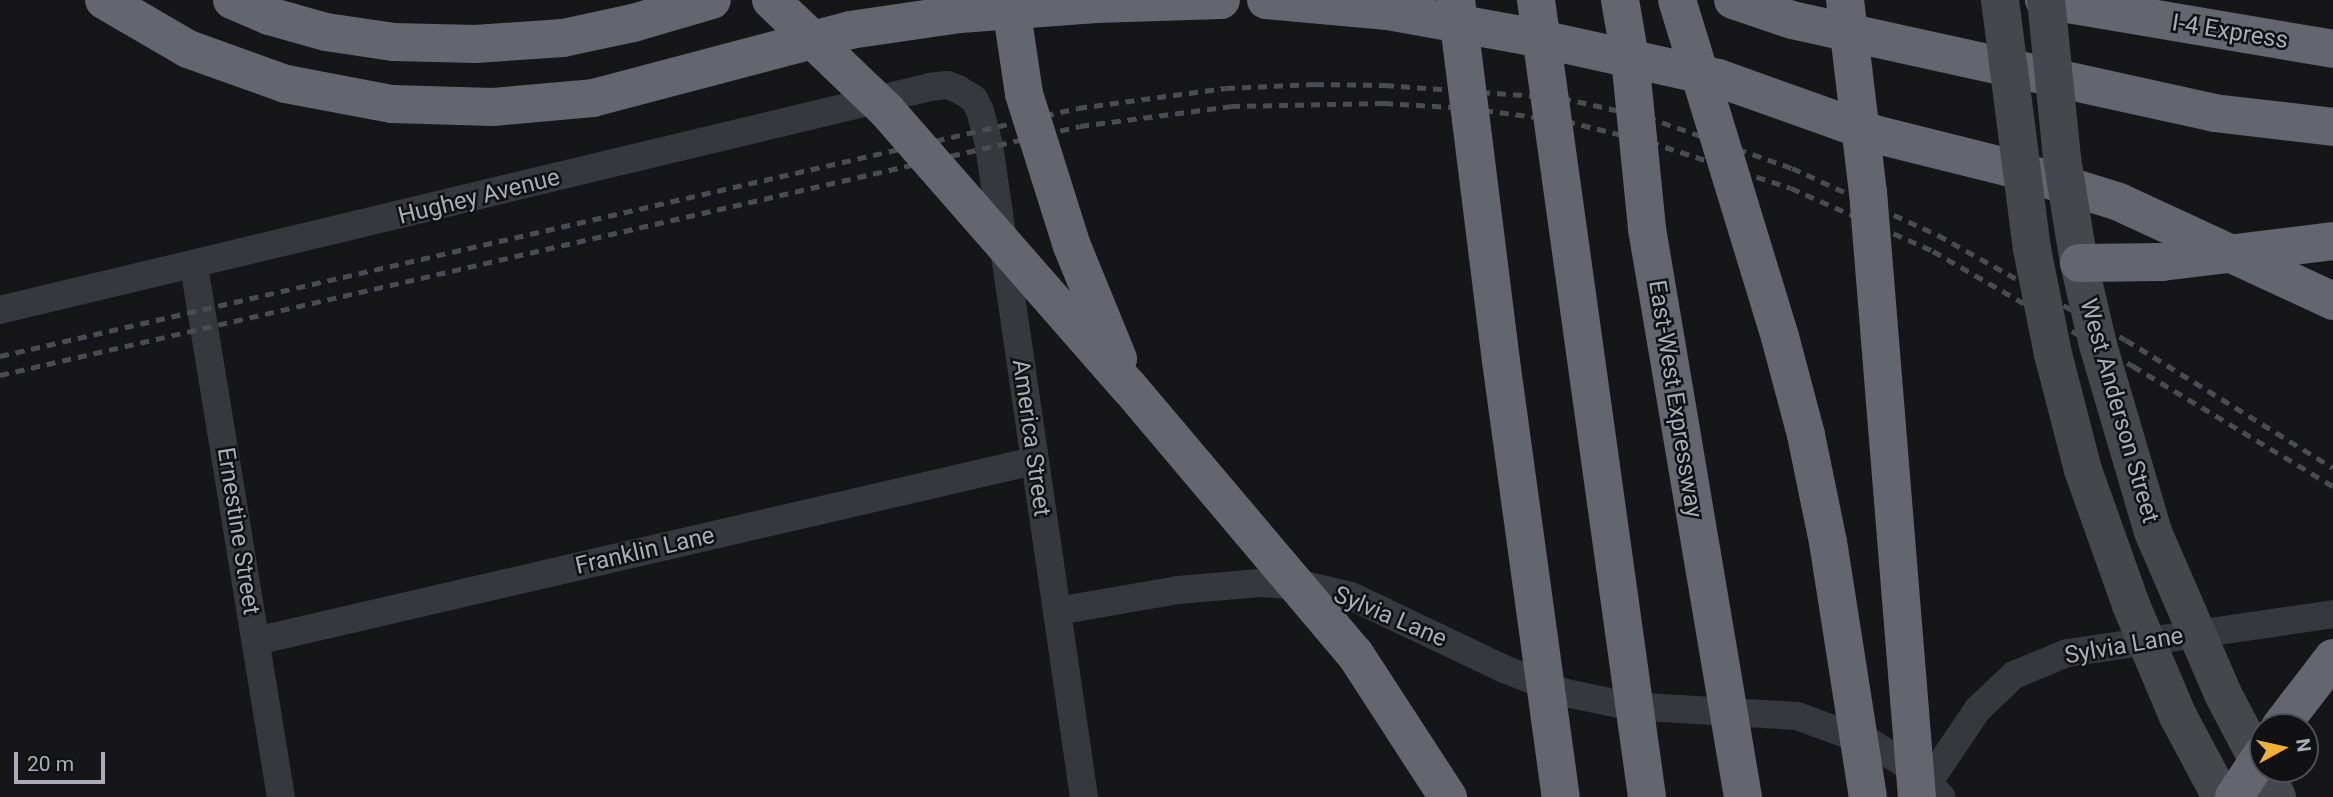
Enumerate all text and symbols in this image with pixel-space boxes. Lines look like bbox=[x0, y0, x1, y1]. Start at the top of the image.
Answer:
street label: I-4 Express bbox=[2170, 9, 2290, 55]
street label: Hughey Avenue bbox=[395, 163, 563, 231]
street label: East-West Expressway bbox=[1642, 278, 1708, 520]
street label: West Anderson Street bbox=[2073, 296, 2165, 526]
street label: America Street bbox=[1006, 358, 1056, 518]
street label: Ernestine Street bbox=[211, 445, 265, 617]
street label: Franklin Lane bbox=[573, 521, 717, 581]
street label: Sylvia Lane bbox=[1329, 580, 1451, 654]
street label: Sylvia Lane bbox=[2062, 621, 2186, 671]
north arrow bbox=[2249, 713, 2319, 783]
text: N bbox=[2291, 737, 2316, 754]
scale bar bbox=[18, 738, 108, 782]
text: 20 m bbox=[27, 752, 74, 776]

